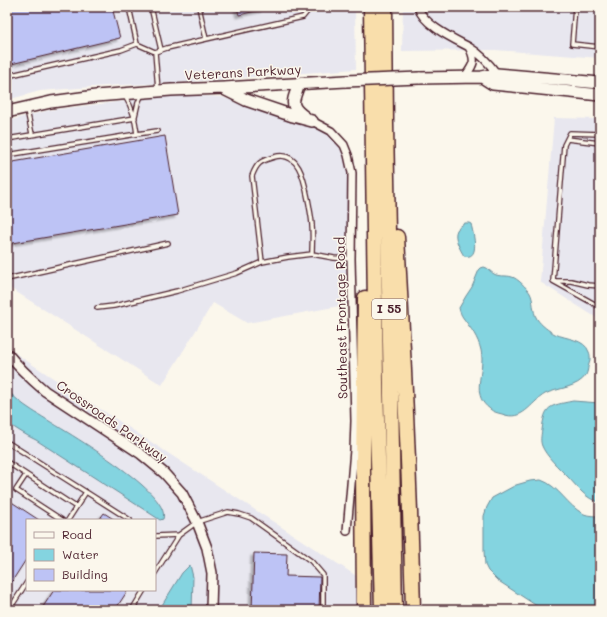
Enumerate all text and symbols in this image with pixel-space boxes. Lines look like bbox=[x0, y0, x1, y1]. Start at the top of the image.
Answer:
street label: Veterans Parkway bbox=[184, 60, 302, 83]
street label: Southeast Frontage Road bbox=[331, 237, 350, 399]
road number: I 55 bbox=[372, 299, 406, 319]
street label: Crossroads Parkway bbox=[53, 376, 171, 465]
legend bbox=[26, 519, 156, 591]
text: Road bbox=[62, 526, 92, 542]
text: Water bbox=[62, 546, 99, 562]
text: Building bbox=[62, 566, 108, 582]

